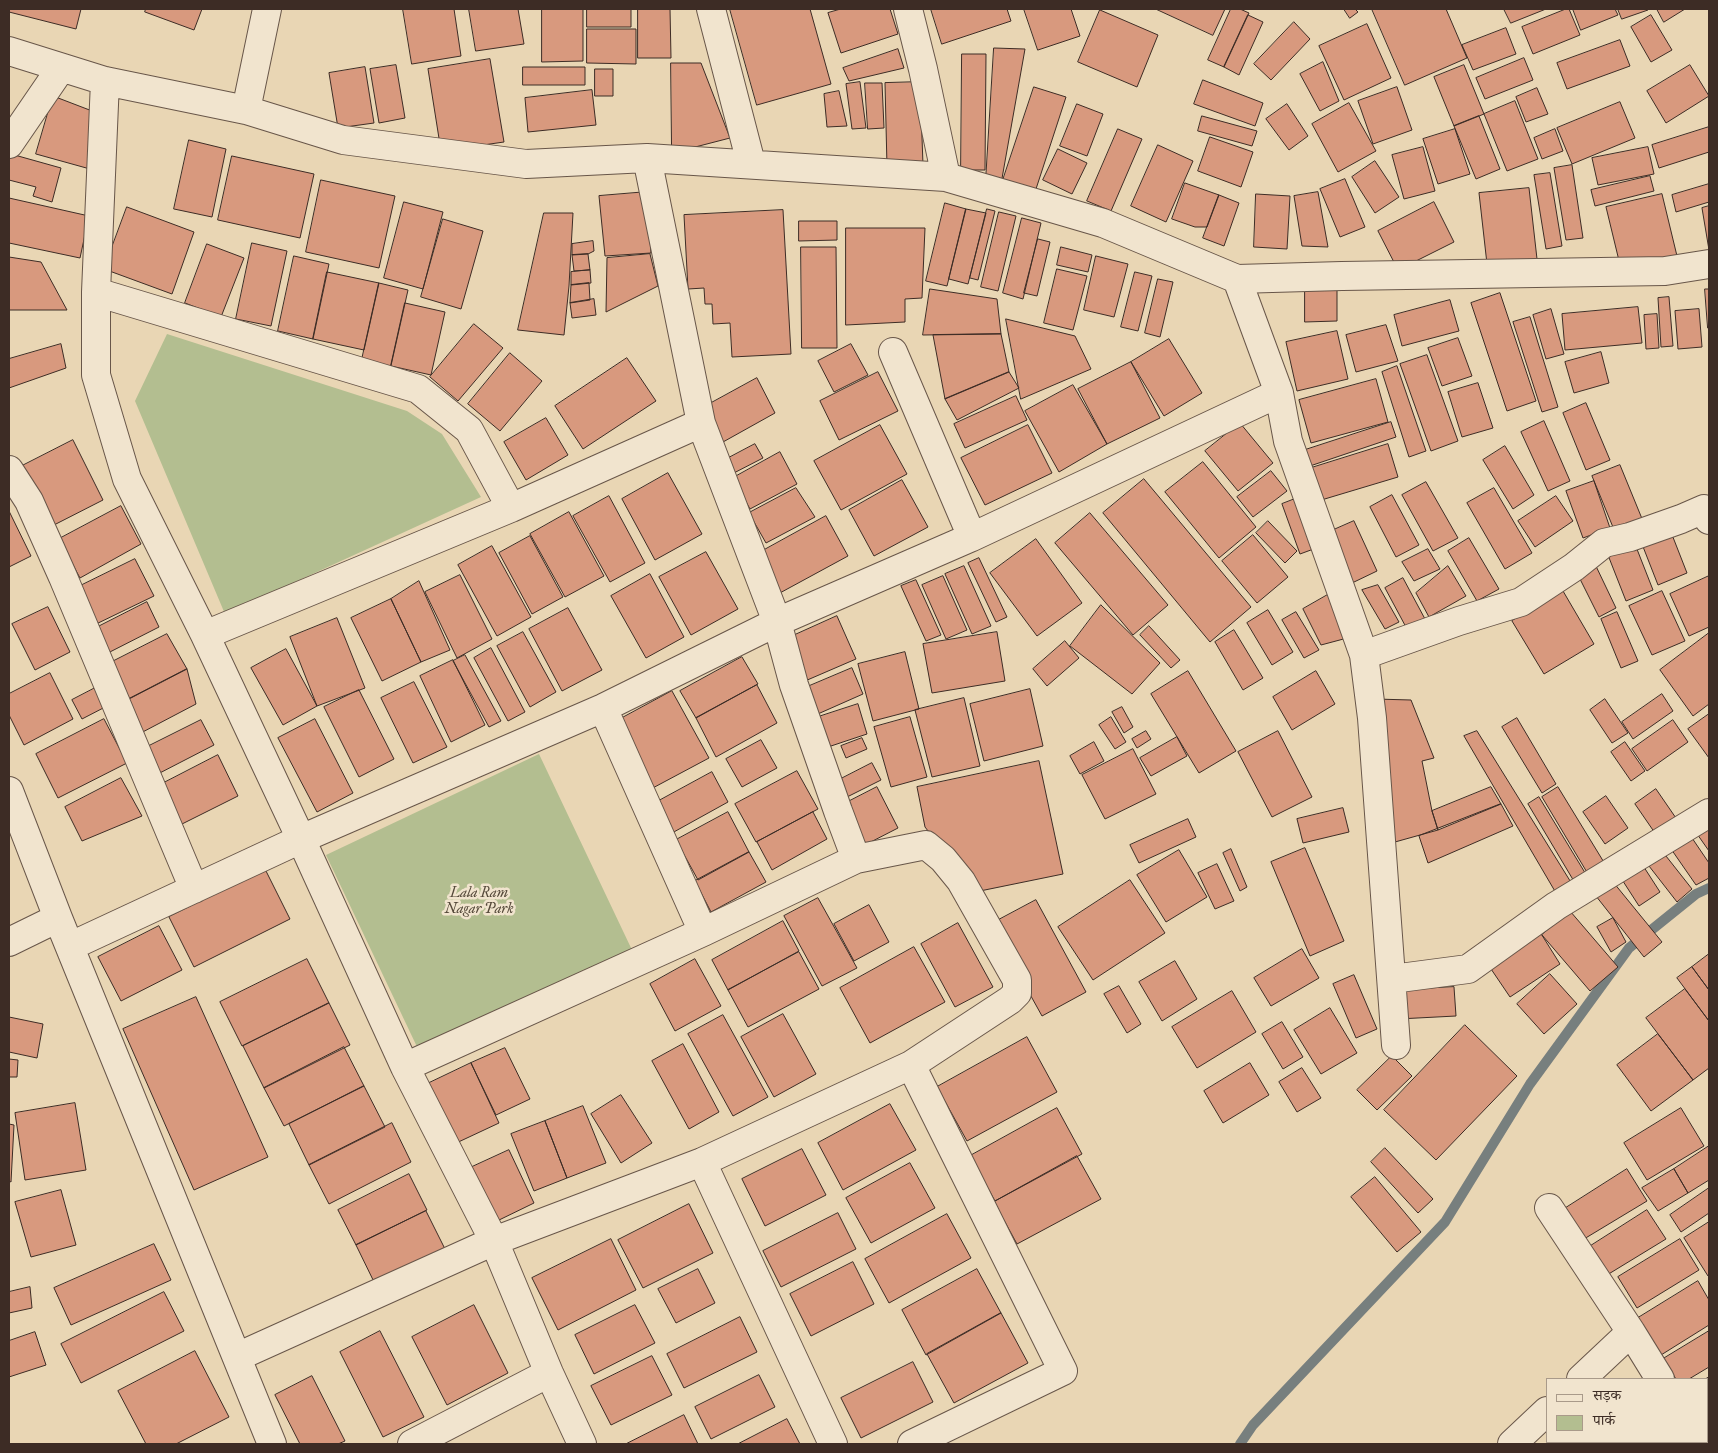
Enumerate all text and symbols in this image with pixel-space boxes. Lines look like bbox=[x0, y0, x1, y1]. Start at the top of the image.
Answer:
park label: Lala Ram Nagar Park bbox=[445, 886, 513, 919]
legend bbox=[1546, 1378, 1708, 1443]
text: सड़क bbox=[1593, 1386, 1621, 1404]
text: पार्क bbox=[1593, 1411, 1615, 1429]

